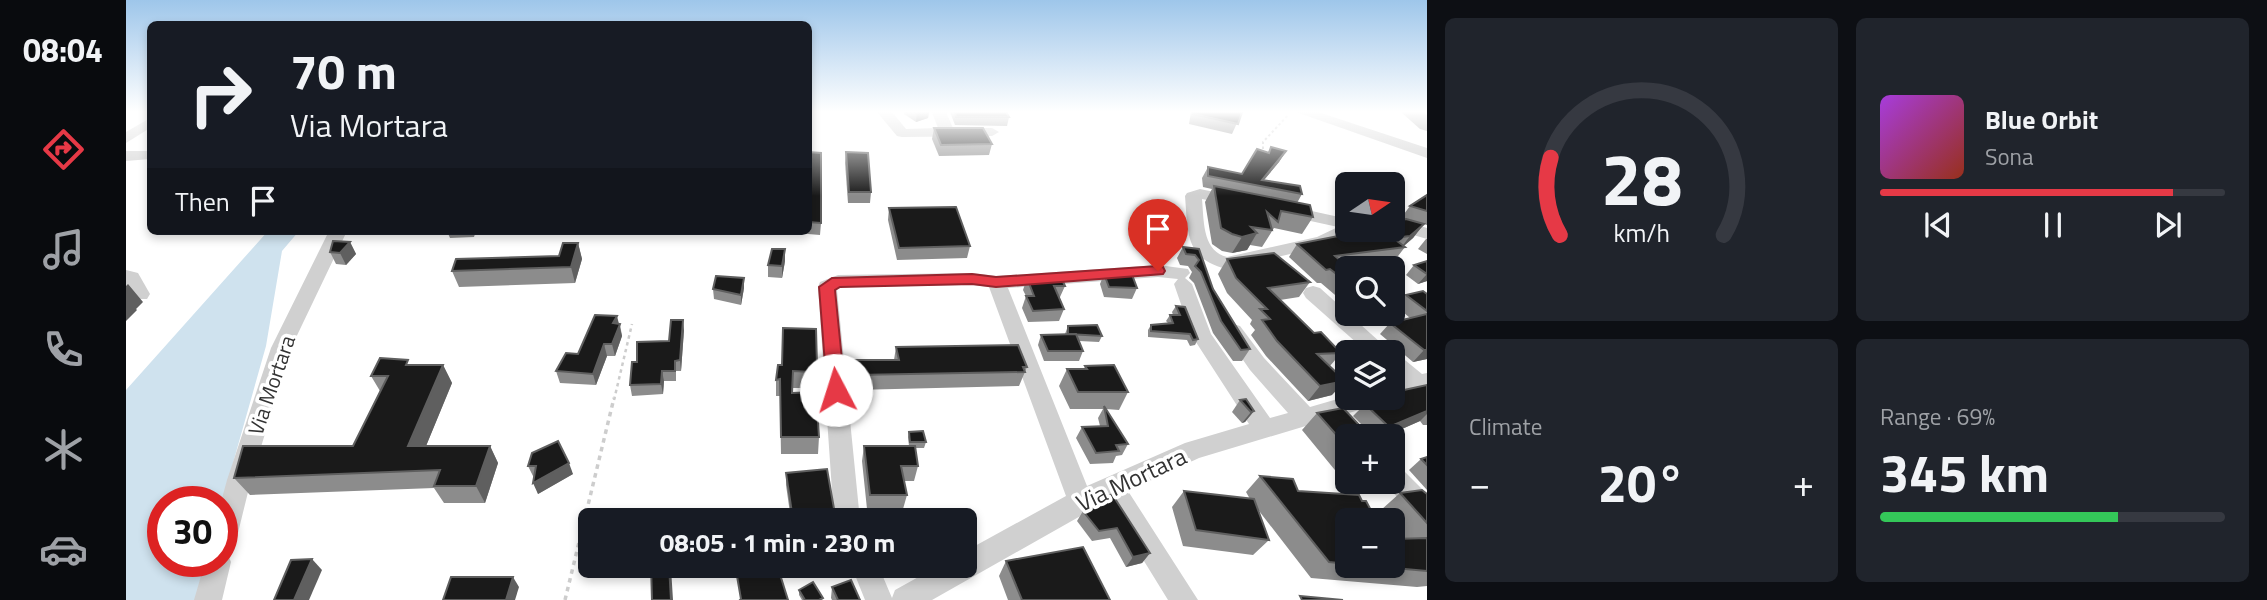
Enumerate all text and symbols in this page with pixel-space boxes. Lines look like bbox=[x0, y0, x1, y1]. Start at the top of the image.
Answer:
text: 08:04 bbox=[23, 26, 103, 74]
text: 70 m bbox=[290, 33, 397, 108]
icon: right bbox=[175, 49, 266, 140]
text: Blue Orbit bbox=[1985, 100, 2098, 139]
text: Via Mortara bbox=[290, 101, 448, 149]
text: 28 bbox=[1601, 124, 1682, 234]
icon: directions bbox=[39, 125, 88, 174]
text: Sona bbox=[1985, 139, 2033, 174]
north arrow bbox=[1335, 172, 1405, 242]
map controls bbox=[1335, 172, 1405, 578]
text: Then bbox=[175, 182, 230, 221]
icon: arrive bbox=[244, 182, 282, 220]
pin bbox=[1128, 199, 1188, 271]
icon: previous bbox=[1919, 206, 1957, 244]
icon: pause bbox=[2034, 206, 2072, 244]
icon: next bbox=[2149, 206, 2187, 244]
icon: arrive bbox=[1139, 210, 1177, 248]
text: km/h bbox=[1613, 214, 1670, 252]
icon: music bbox=[39, 225, 88, 274]
button: search bbox=[1335, 256, 1405, 326]
icon: phone bbox=[39, 325, 88, 374]
street label: Via Mortara bbox=[239, 330, 303, 439]
button: layers bbox=[1335, 340, 1405, 410]
position arrow bbox=[799, 353, 873, 427]
text: Range · 69% bbox=[1880, 399, 1995, 434]
text: Climate bbox=[1469, 409, 1542, 444]
button: + bbox=[1335, 424, 1405, 494]
icon: climate bbox=[39, 425, 88, 474]
text: 345 km bbox=[1880, 433, 2049, 512]
street label: Via Mortara bbox=[1070, 438, 1192, 520]
text: 20° bbox=[1598, 443, 1685, 522]
text: − bbox=[1469, 454, 1490, 512]
text: + bbox=[1793, 454, 1814, 512]
speed limit sign: 30 bbox=[147, 486, 238, 577]
button: − bbox=[1335, 508, 1405, 578]
text: 08:05 · 1 min · 230 m bbox=[660, 523, 895, 562]
icon: car bbox=[39, 525, 88, 574]

